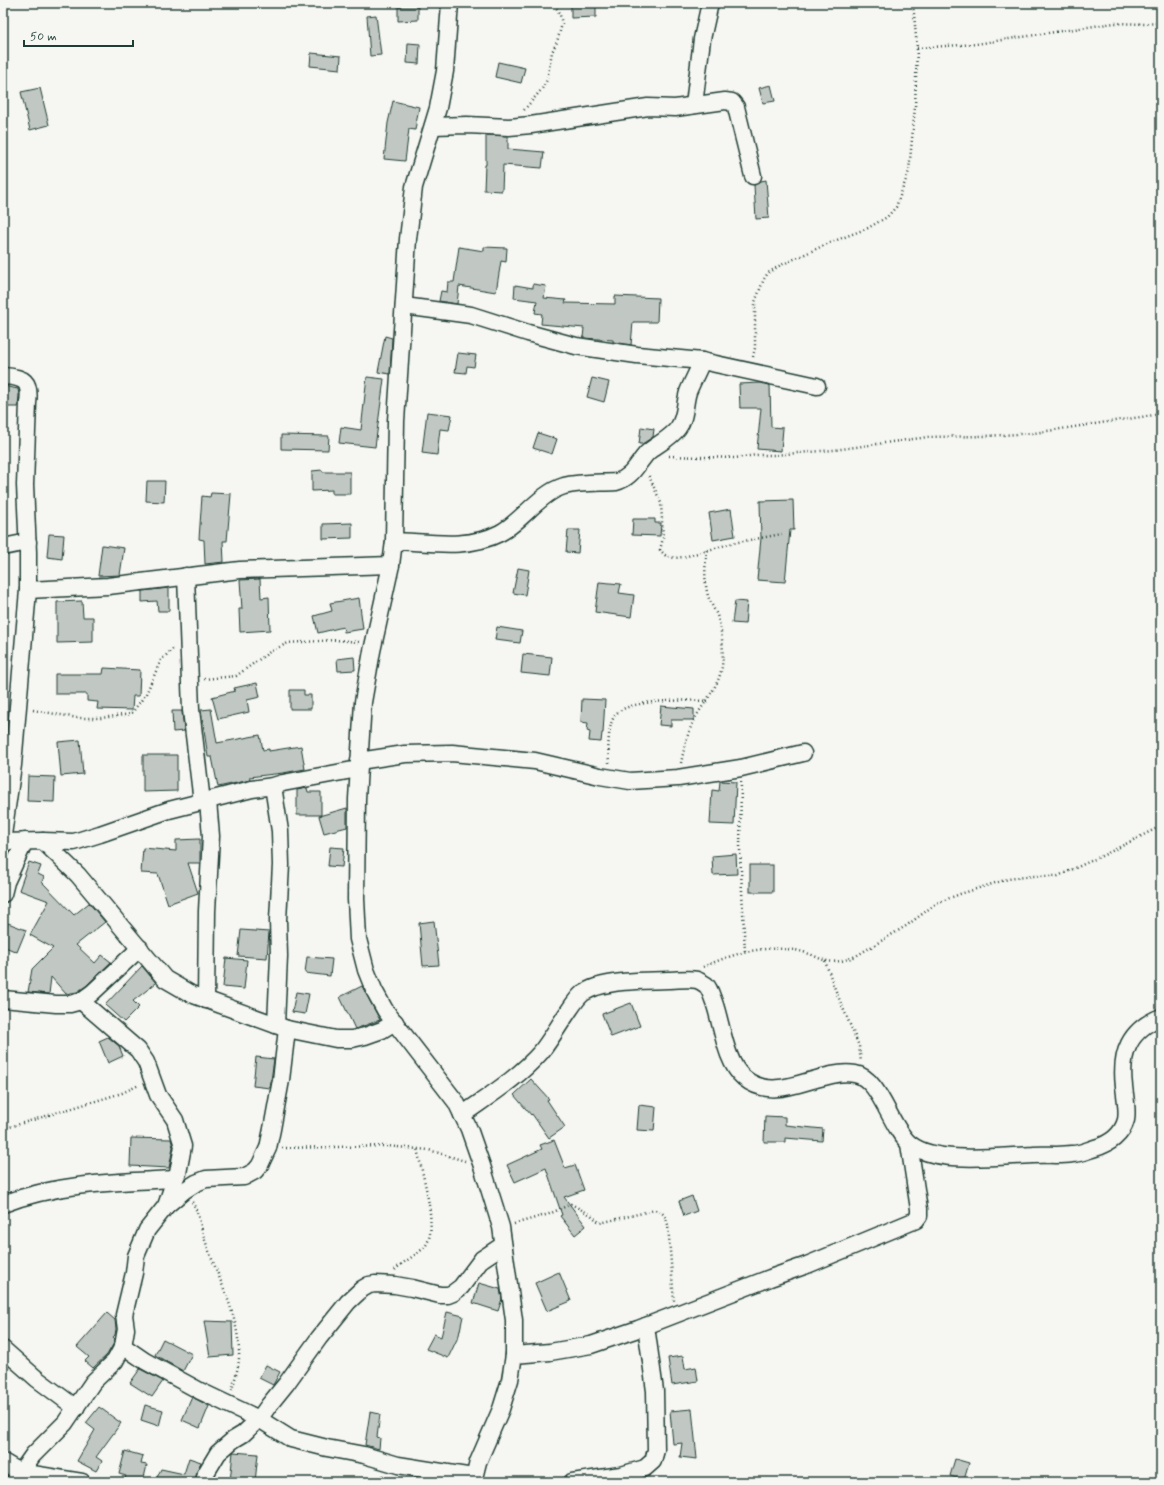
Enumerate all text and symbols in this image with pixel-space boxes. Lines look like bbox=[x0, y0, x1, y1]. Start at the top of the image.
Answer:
scale bar bbox=[24, 22, 133, 48]
text: 50 m bbox=[30, 29, 57, 45]

